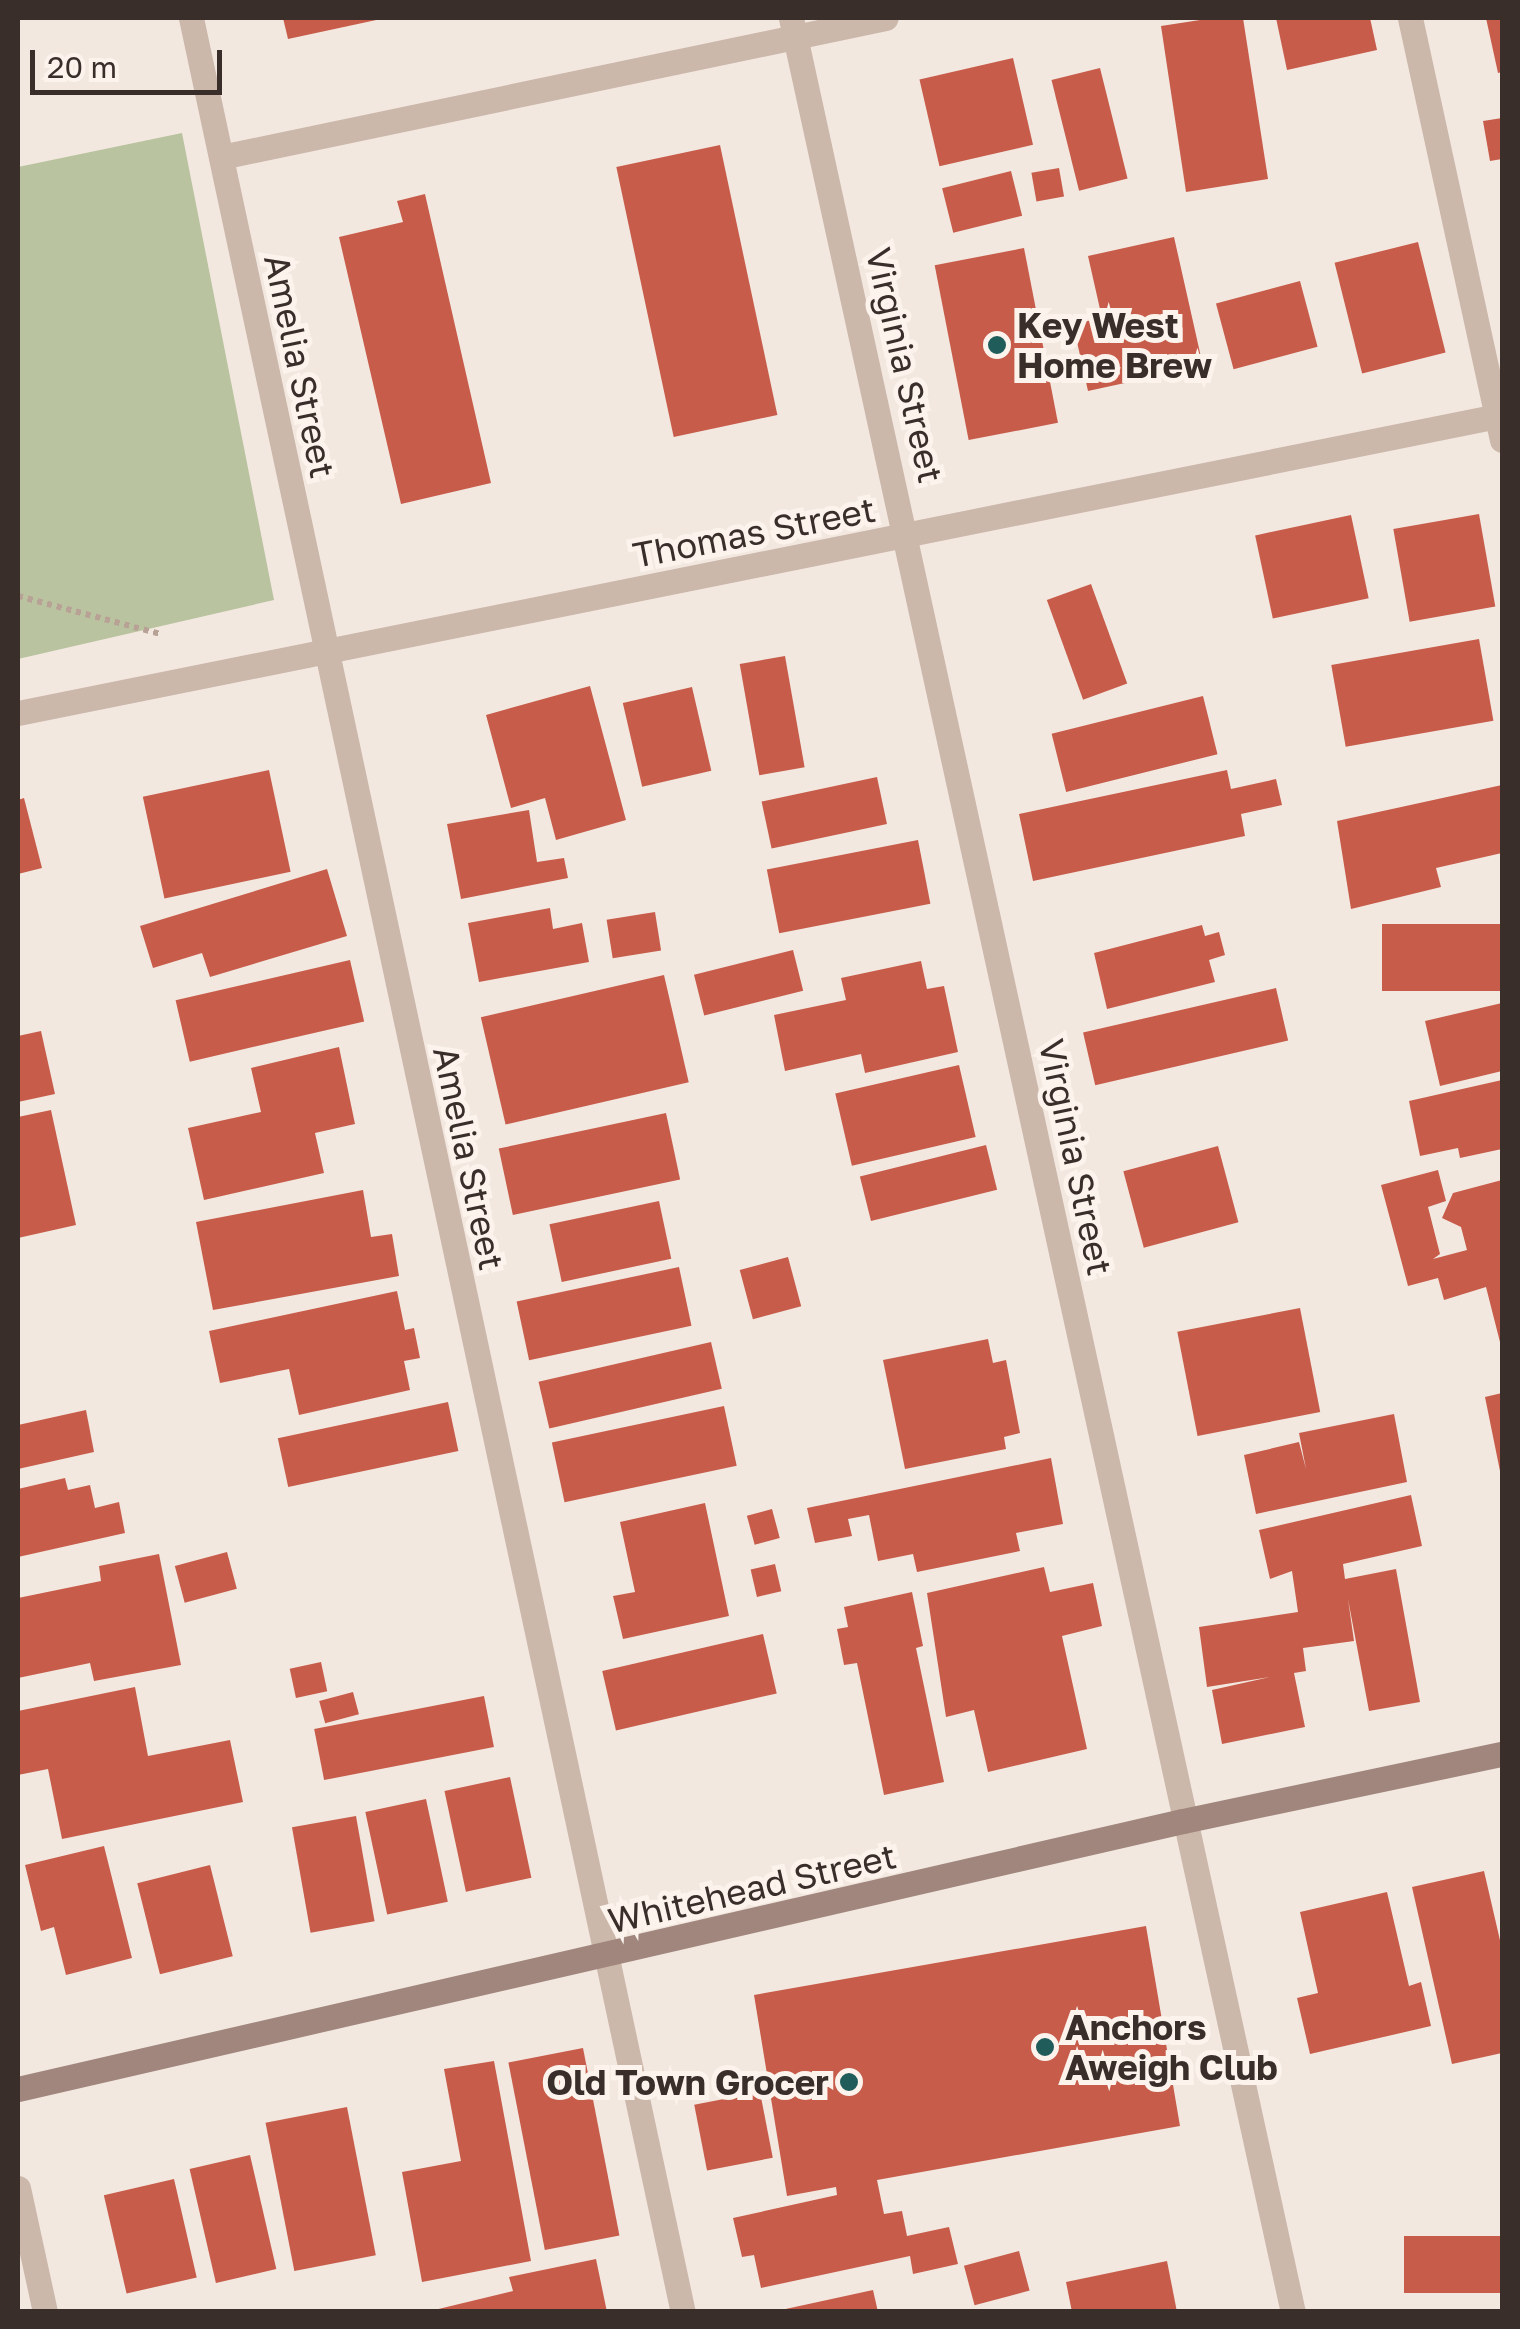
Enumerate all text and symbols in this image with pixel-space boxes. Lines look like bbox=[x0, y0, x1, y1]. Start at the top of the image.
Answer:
scale bar bbox=[35, 30, 228, 92]
text: 20 m bbox=[47, 49, 117, 85]
street label: Virginia Street bbox=[858, 243, 952, 487]
street label: Amelia Street bbox=[256, 250, 344, 482]
place label: Key West Home Brew bbox=[1017, 304, 1212, 386]
marker: Key West Home Brew bbox=[986, 334, 1008, 356]
street label: Thomas Street bbox=[629, 488, 879, 576]
street label: Virginia Street bbox=[1031, 1035, 1121, 1279]
street label: Amelia Street bbox=[425, 1042, 513, 1274]
street label: Whitehead Street bbox=[604, 1834, 900, 1942]
place label: Anchors Aweigh Club bbox=[1065, 2006, 1278, 2088]
marker: Anchors Aweigh Club bbox=[1034, 2036, 1056, 2058]
place label: Old Town Grocer bbox=[546, 2061, 829, 2103]
marker: Old Town Grocer bbox=[838, 2071, 860, 2093]

